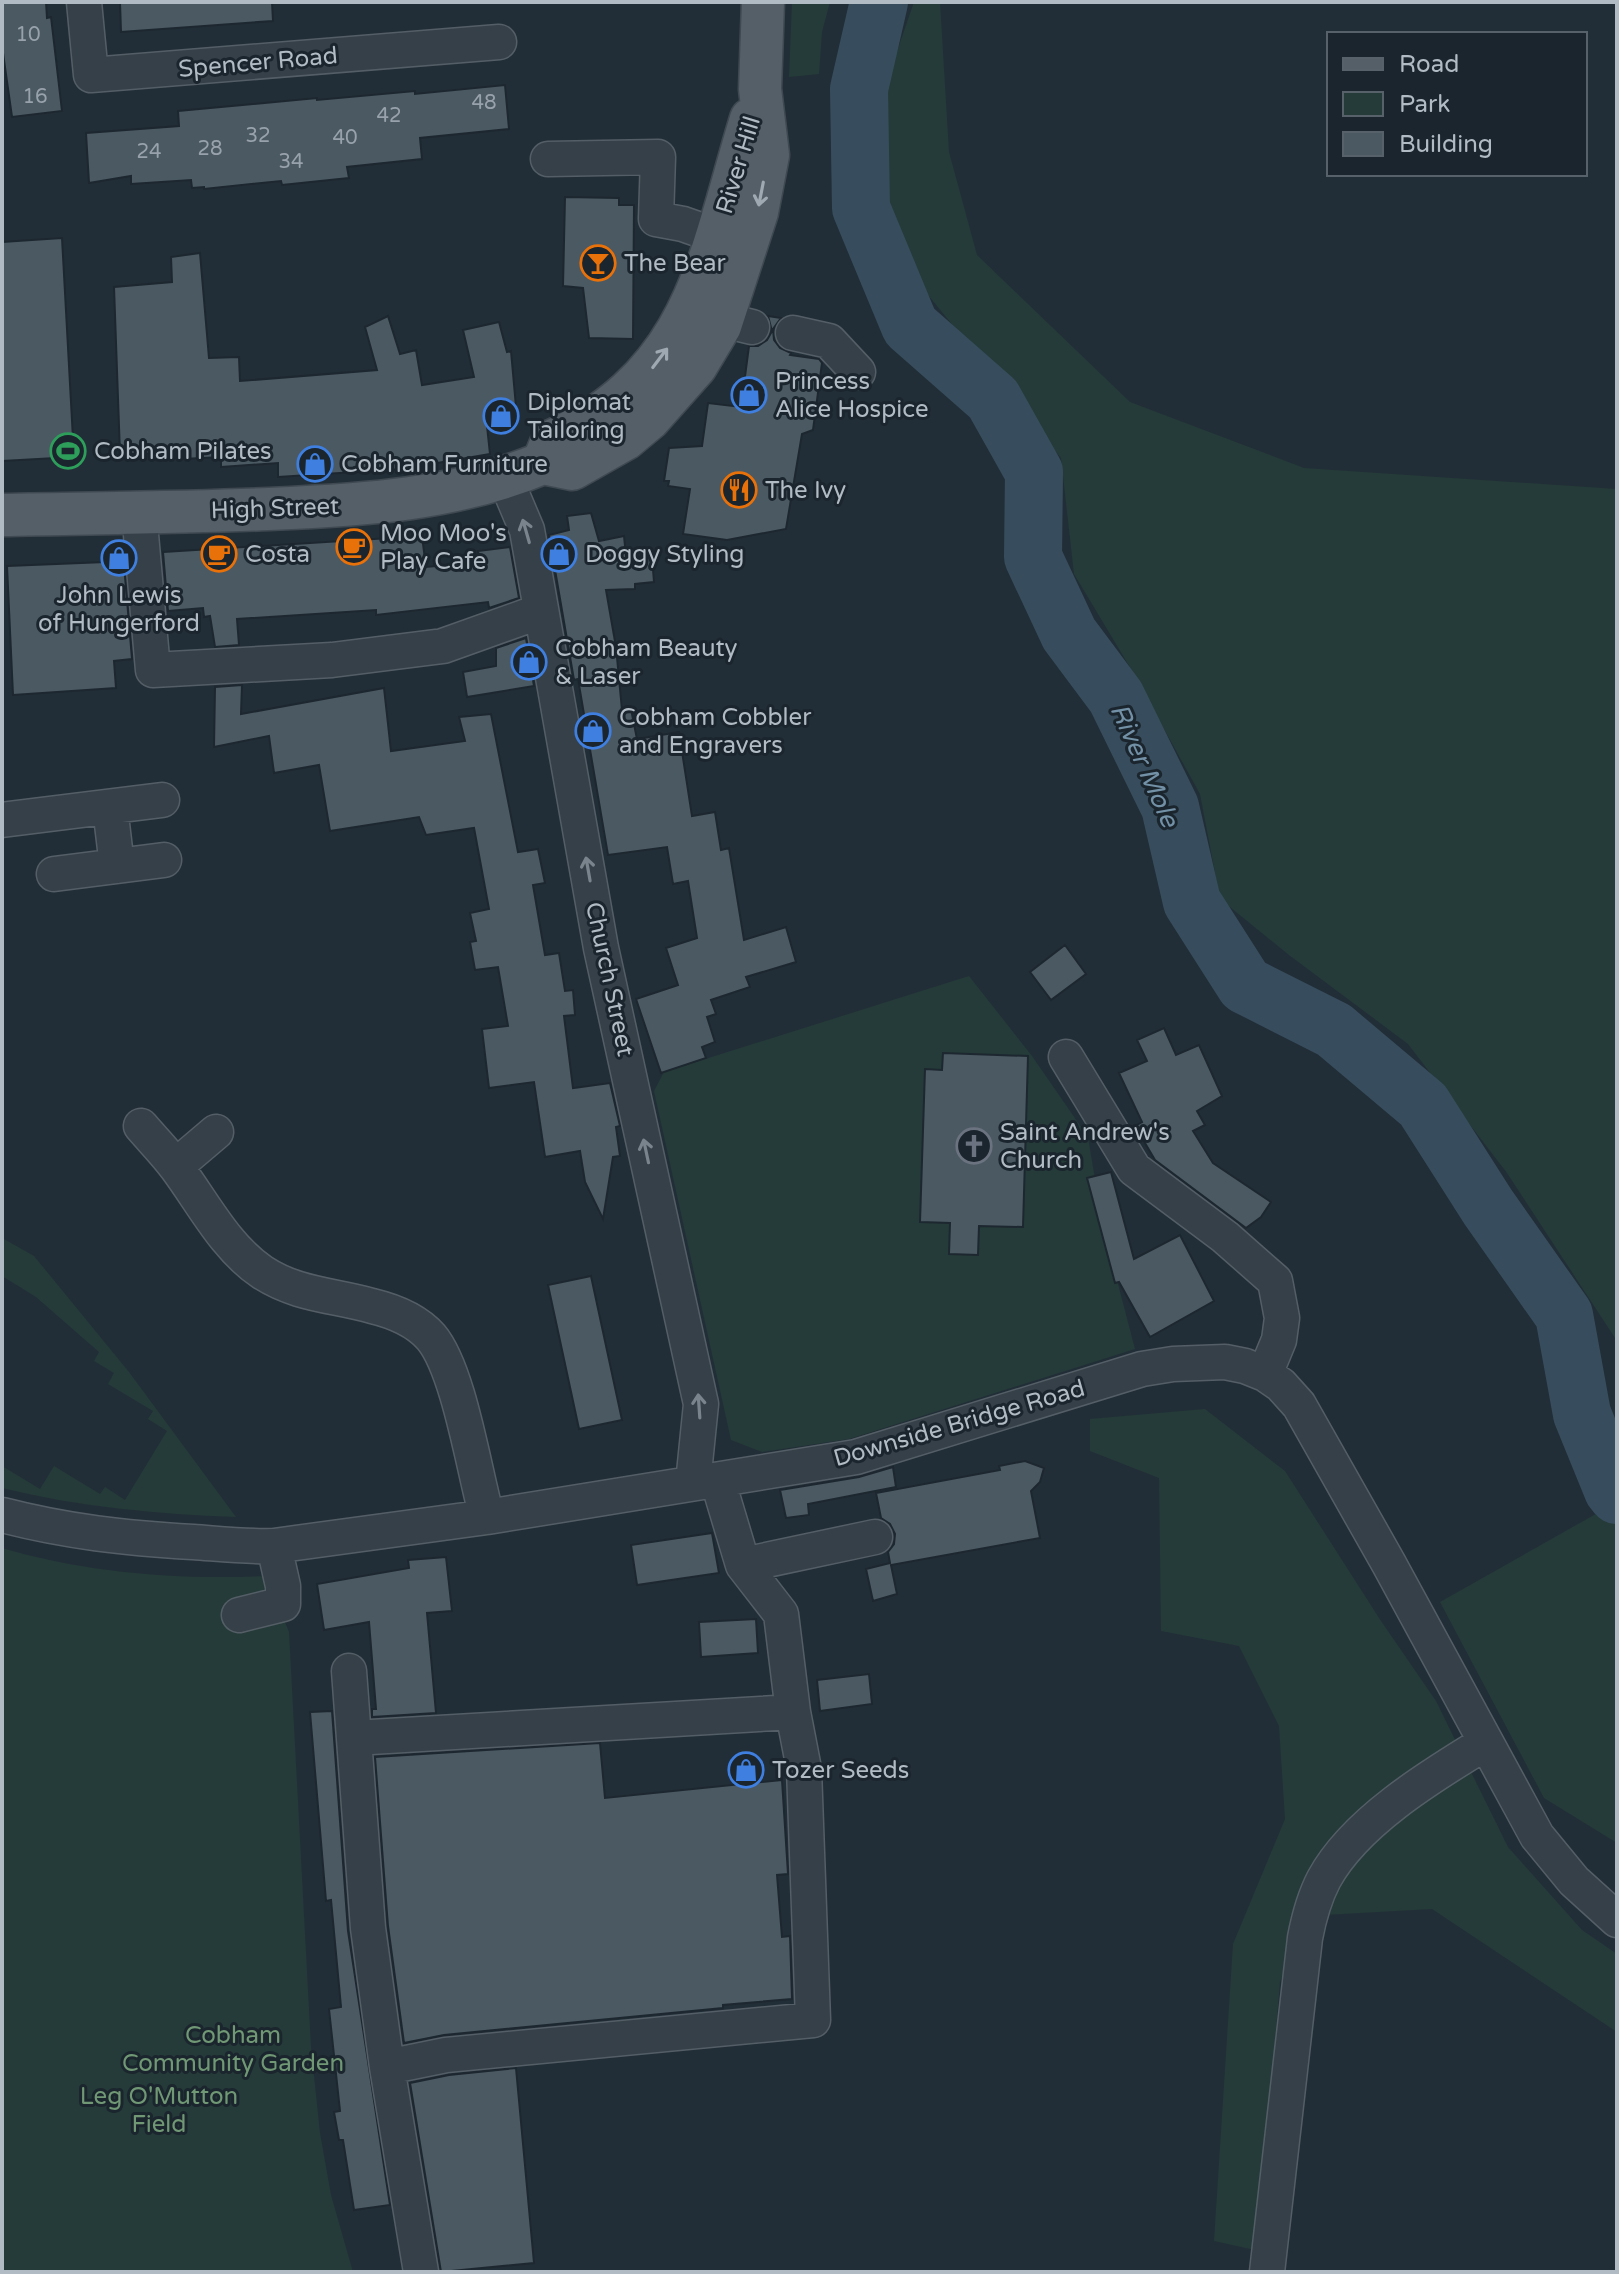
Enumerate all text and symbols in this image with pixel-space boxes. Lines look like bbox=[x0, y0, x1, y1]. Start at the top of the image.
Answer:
house number: 10 bbox=[15, 23, 41, 47]
legend bbox=[1327, 32, 1587, 176]
street label: Spencer Road bbox=[177, 41, 339, 84]
text: Road bbox=[1399, 50, 1459, 79]
house number: 16 bbox=[22, 85, 48, 109]
text: Park bbox=[1399, 90, 1450, 119]
house number: 48 bbox=[471, 91, 497, 115]
house number: 42 bbox=[376, 104, 402, 128]
street label: River Hill bbox=[710, 113, 767, 217]
house number: 32 bbox=[245, 124, 271, 148]
house number: 40 bbox=[332, 126, 358, 150]
text: Building bbox=[1399, 130, 1493, 159]
house number: 28 bbox=[197, 137, 223, 161]
house number: 24 bbox=[136, 140, 162, 164]
house number: 34 bbox=[278, 150, 304, 174]
one-way arrow bbox=[752, 181, 767, 206]
bar icon: The Bear bbox=[579, 244, 617, 282]
place label: The Bear bbox=[624, 249, 726, 278]
one-way arrow bbox=[652, 348, 669, 369]
place label: Princess Alice Hospice bbox=[775, 367, 929, 424]
shop icon: Princess Alice Hospice bbox=[730, 376, 768, 414]
place label: Diplomat Tailoring bbox=[527, 388, 631, 445]
shop icon: Diplomat Tailoring bbox=[482, 397, 520, 435]
sports icon: Cobham Pilates bbox=[49, 432, 87, 470]
place label: Cobham Pilates bbox=[94, 437, 272, 466]
shop icon: Cobham Furniture bbox=[296, 445, 334, 483]
place label: Cobham Furniture bbox=[341, 450, 548, 479]
restaurant icon: The Ivy bbox=[720, 471, 758, 509]
place label: The Ivy bbox=[765, 476, 846, 505]
street label: High Street bbox=[210, 492, 340, 525]
place label: Moo Moo's Play Cafe bbox=[380, 519, 507, 576]
one-way arrow bbox=[518, 519, 533, 545]
cafe icon: Moo Moo's Play Cafe bbox=[335, 528, 373, 566]
cafe icon: Costa bbox=[200, 535, 238, 573]
shop icon: Doggy Styling bbox=[540, 535, 578, 573]
shop icon: John Lewis of Hungerford bbox=[100, 539, 138, 577]
place label: Costa bbox=[245, 540, 310, 569]
place label: Doggy Styling bbox=[585, 540, 744, 569]
place label: John Lewis of Hungerford bbox=[38, 581, 200, 638]
place label: Cobham Beauty & Laser bbox=[555, 634, 738, 691]
shop icon: Cobham Beauty & Laser bbox=[510, 643, 548, 681]
water label: River Mole bbox=[1104, 699, 1186, 833]
place label: Cobham Cobbler and Engravers bbox=[619, 703, 812, 760]
shop icon: Cobham Cobbler and Engravers bbox=[574, 712, 612, 750]
one-way arrow bbox=[579, 857, 594, 883]
street label: Church Street bbox=[579, 899, 640, 1059]
place label: Saint Andrew's Church bbox=[1000, 1118, 1170, 1175]
church icon: Saint Andrew's Church bbox=[955, 1127, 993, 1165]
one-way arrow bbox=[638, 1139, 653, 1165]
street label: Downside Bridge Road bbox=[830, 1374, 1088, 1473]
one-way arrow bbox=[692, 1393, 707, 1419]
shop icon: Tozer Seeds bbox=[727, 1751, 765, 1789]
place label: Tozer Seeds bbox=[772, 1756, 909, 1785]
park label: Cobham Community Garden bbox=[122, 2021, 344, 2078]
park label: Leg O'Mutton Field bbox=[80, 2082, 238, 2139]

